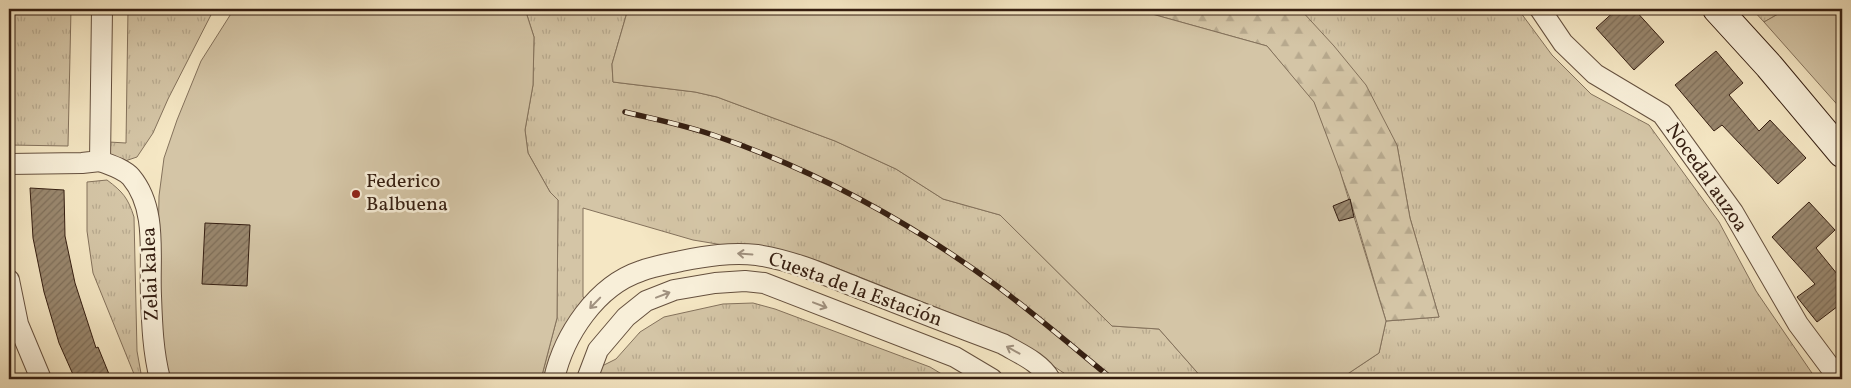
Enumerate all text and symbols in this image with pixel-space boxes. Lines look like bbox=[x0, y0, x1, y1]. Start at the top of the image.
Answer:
street label: Nocedal auzoa bbox=[1658, 118, 1754, 238]
place label: Federico Balbuena bbox=[366, 168, 448, 219]
marker: Federico Balbuena bbox=[350, 188, 362, 200]
street label: Zelai kalea bbox=[135, 226, 167, 322]
street label: Cuesta de la Estación bbox=[764, 246, 946, 334]
one-way arrow bbox=[737, 250, 753, 259]
one-way arrow bbox=[655, 290, 671, 299]
one-way arrow bbox=[589, 296, 601, 309]
one-way arrow bbox=[812, 301, 827, 310]
one-way arrow bbox=[1006, 344, 1020, 354]

